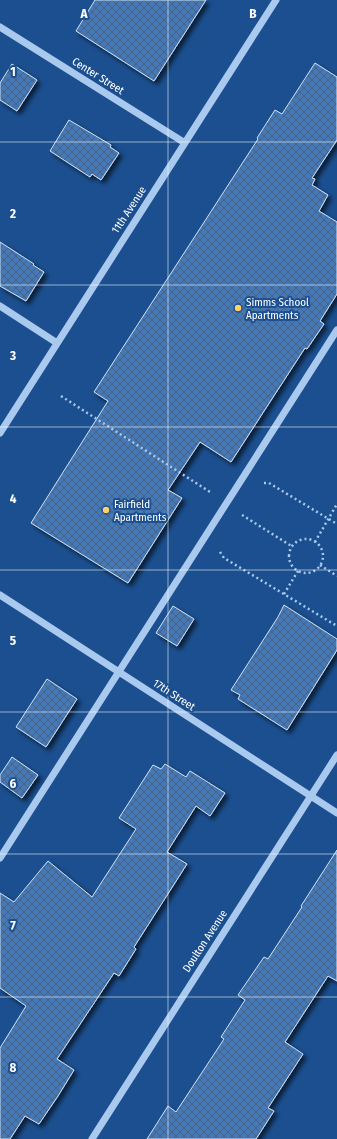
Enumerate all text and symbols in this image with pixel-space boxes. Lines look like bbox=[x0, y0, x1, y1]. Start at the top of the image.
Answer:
text: A bbox=[79, 6, 88, 21]
text: B bbox=[249, 6, 257, 21]
street label: Center Street bbox=[70, 55, 127, 97]
text: 1 bbox=[10, 64, 16, 79]
street label: 11th Avenue bbox=[109, 184, 149, 236]
text: 2 bbox=[9, 206, 16, 221]
place label: Simms School Apartments bbox=[246, 296, 309, 322]
marker: Simms School Apartments bbox=[233, 303, 243, 313]
text: 3 bbox=[9, 348, 16, 363]
text: 4 bbox=[10, 491, 17, 506]
place label: Fairfield Apartments bbox=[114, 498, 167, 524]
marker: Fairfield Apartments bbox=[101, 505, 111, 515]
text: 5 bbox=[10, 633, 16, 648]
street label: 17th Street bbox=[150, 677, 198, 714]
text: 6 bbox=[10, 776, 17, 791]
street label: Doulton Avenue bbox=[180, 907, 230, 975]
text: 7 bbox=[10, 918, 16, 933]
text: 8 bbox=[10, 1060, 17, 1075]

